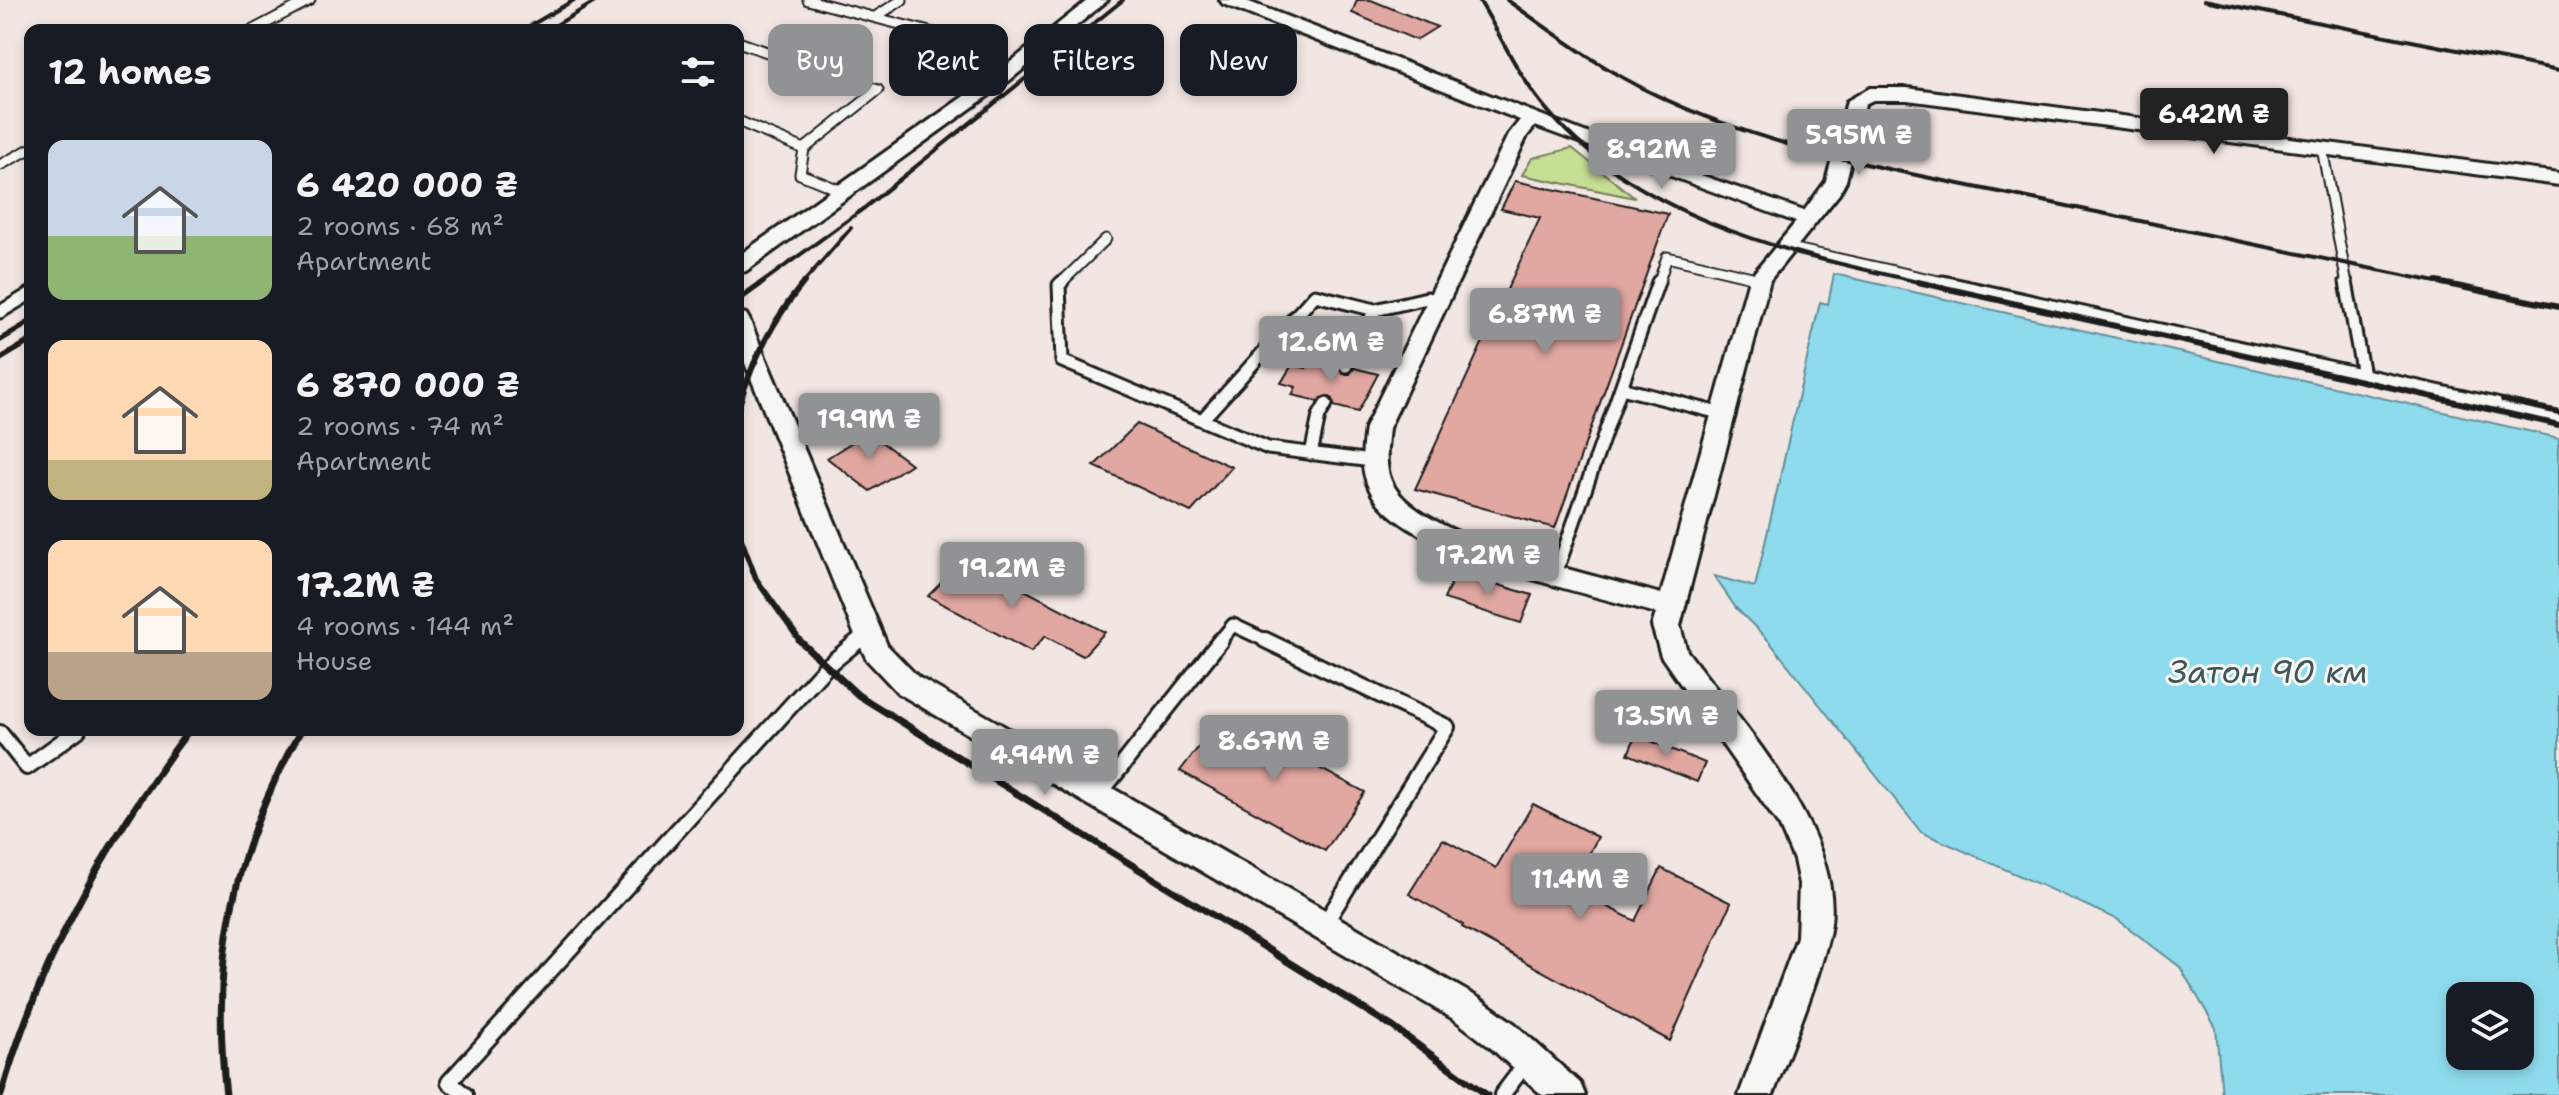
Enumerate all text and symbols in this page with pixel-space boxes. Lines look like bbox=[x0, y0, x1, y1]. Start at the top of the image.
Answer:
chip: Buy bbox=[768, 24, 873, 96]
chip: Rent bbox=[889, 24, 1008, 96]
chip: Filters bbox=[1024, 24, 1164, 96]
chip: New bbox=[1180, 24, 1297, 96]
text: 12 homes bbox=[48, 49, 212, 95]
icon: filters bbox=[676, 50, 720, 94]
pin: 6.42M ₴ bbox=[2140, 88, 2288, 156]
text: 6.42M ₴ bbox=[2158, 96, 2270, 131]
pin: 5.95M ₴ bbox=[1785, 109, 1933, 177]
text: 5.95M ₴ bbox=[1805, 117, 1913, 152]
pin: 8.92M ₴ bbox=[1588, 123, 1736, 191]
text: 8.92M ₴ bbox=[1607, 131, 1717, 166]
text: 6 420 000 ₴ bbox=[296, 162, 518, 208]
icon: home bbox=[112, 172, 208, 268]
text: 2 rooms · 68 m² bbox=[296, 208, 504, 243]
text: Apartment bbox=[296, 243, 432, 278]
pin: 6.87M ₴ bbox=[1471, 288, 1619, 356]
text: 6.87M ₴ bbox=[1488, 296, 1602, 331]
pin: 12.6M ₴ bbox=[1257, 316, 1405, 384]
text: 12.6M ₴ bbox=[1277, 324, 1385, 359]
text: 6 870 000 ₴ bbox=[296, 362, 520, 408]
icon: home bbox=[112, 372, 208, 468]
pin: 19.9M ₴ bbox=[795, 393, 943, 461]
text: 19.9M ₴ bbox=[816, 401, 922, 436]
text: 2 rooms · 74 m² bbox=[296, 408, 504, 443]
text: Apartment bbox=[296, 443, 432, 478]
pin: 17.2M ₴ bbox=[1414, 529, 1562, 597]
text: 17.2M ₴ bbox=[1435, 537, 1541, 572]
pin: 19.2M ₴ bbox=[938, 542, 1086, 610]
text: 19.2M ₴ bbox=[958, 550, 1066, 585]
text: 17.2M ₴ bbox=[296, 562, 435, 608]
icon: home bbox=[112, 572, 208, 668]
text: 4 rooms · 144 m² bbox=[296, 608, 514, 643]
text: House bbox=[296, 643, 372, 678]
water label: Затон 90 км bbox=[2168, 650, 2368, 693]
pin: 13.5M ₴ bbox=[1592, 690, 1740, 758]
text: 13.5M ₴ bbox=[1613, 698, 1719, 733]
pin: 8.67M ₴ bbox=[1200, 715, 1348, 783]
text: 8.67M ₴ bbox=[1218, 723, 1330, 758]
pin: 4.94M ₴ bbox=[971, 729, 1119, 797]
text: 4.94M ₴ bbox=[990, 737, 1100, 772]
pin: 11.4M ₴ bbox=[1506, 853, 1654, 921]
text: 11.4M ₴ bbox=[1530, 861, 1630, 896]
map controls bbox=[2446, 982, 2534, 1070]
button: layers bbox=[2446, 982, 2534, 1070]

